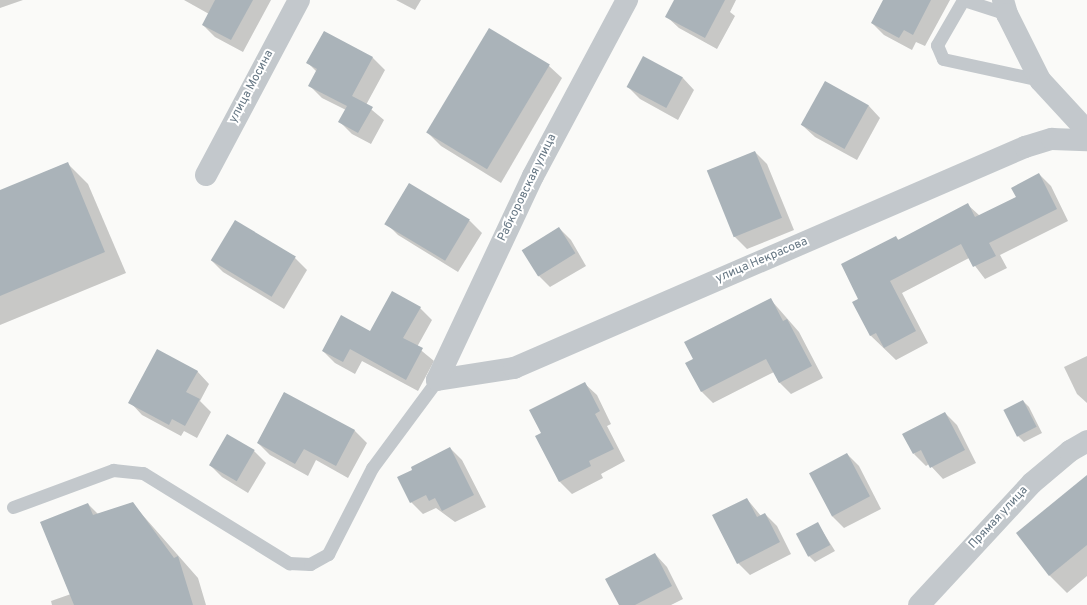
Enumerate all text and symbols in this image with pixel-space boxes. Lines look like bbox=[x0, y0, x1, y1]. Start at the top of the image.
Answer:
street label: улица Мосина bbox=[227, 48, 277, 126]
street label: Рабкоровская улица bbox=[496, 132, 560, 244]
street label: улица Некрасова bbox=[714, 235, 810, 287]
street label: Прямая улица bbox=[966, 484, 1032, 552]

